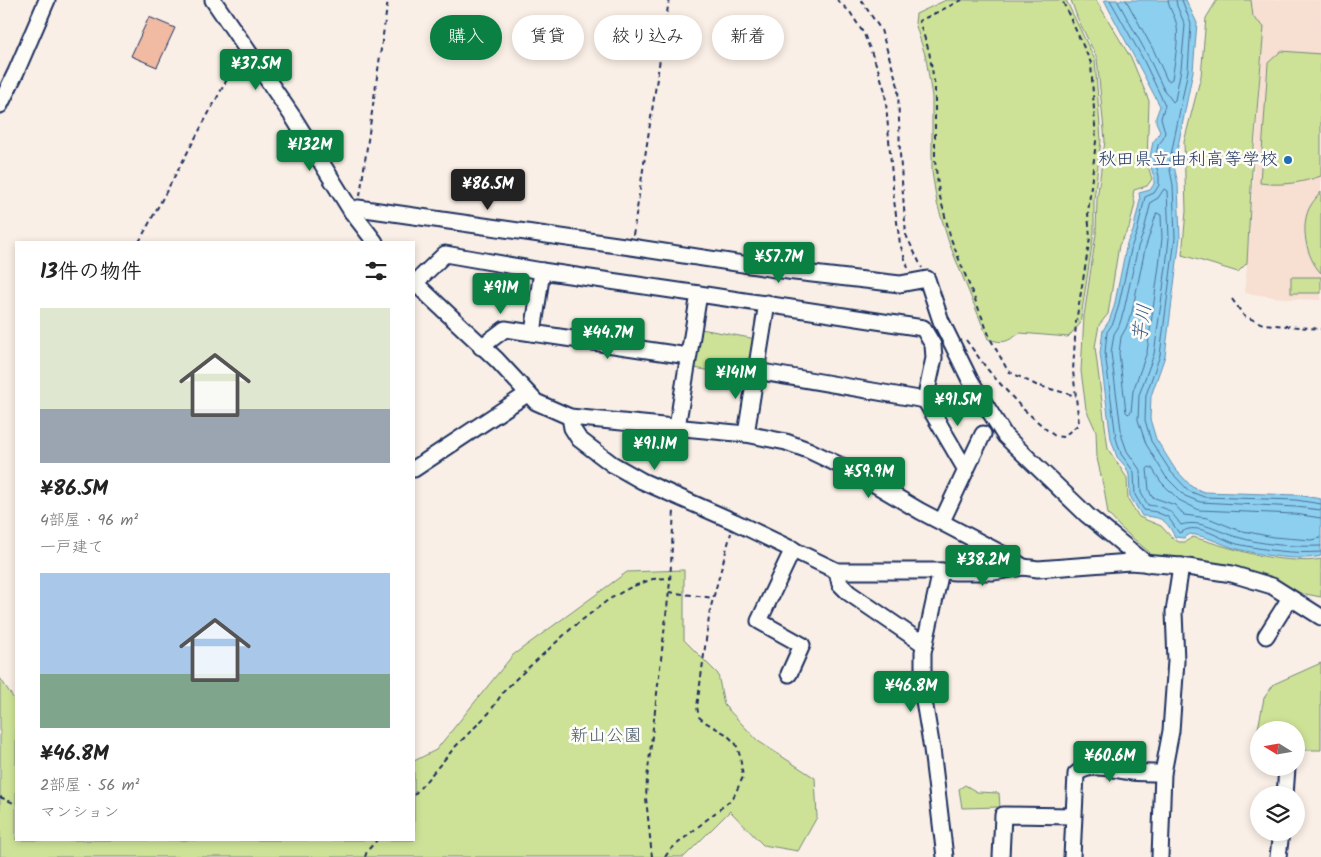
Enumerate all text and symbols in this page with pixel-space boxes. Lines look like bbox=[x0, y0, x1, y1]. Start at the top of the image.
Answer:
chip: 購入 bbox=[430, 15, 502, 60]
chip: 賃貸 bbox=[512, 15, 584, 60]
chip: 絞り込み bbox=[594, 15, 702, 60]
chip: 新着 bbox=[712, 15, 784, 60]
pin: ¥37.5M bbox=[215, 48, 297, 91]
text: ¥37.5M bbox=[231, 52, 281, 77]
pin: ¥132M bbox=[275, 130, 345, 172]
text: ¥132M bbox=[288, 133, 332, 158]
place label: 秋田県立由利高等学校 bbox=[1098, 146, 1278, 175]
marker: 秋田県立由利高等学校 bbox=[1282, 154, 1294, 166]
pin: ¥86.5M bbox=[447, 168, 529, 211]
text: ¥86.5M bbox=[462, 172, 514, 197]
pin: ¥57.7M bbox=[738, 242, 820, 284]
text: ¥57.7M bbox=[755, 245, 803, 270]
text: 13件の物件 bbox=[40, 256, 142, 289]
icon: filters bbox=[362, 257, 390, 285]
pin: ¥91M bbox=[471, 272, 531, 315]
text: ¥91M bbox=[484, 276, 518, 301]
water label: 芋川 bbox=[1126, 302, 1160, 344]
pin: ¥44.7M bbox=[567, 318, 649, 360]
text: ¥44.7M bbox=[583, 321, 633, 346]
icon: home bbox=[170, 340, 260, 430]
pin: ¥141M bbox=[701, 358, 771, 400]
text: ¥141M bbox=[716, 361, 756, 386]
pin: ¥91.5M bbox=[917, 384, 999, 427]
text: ¥91.5M bbox=[935, 388, 981, 413]
pin: ¥91.1M bbox=[614, 428, 696, 471]
text: ¥91.1M bbox=[633, 432, 677, 457]
pin: ¥59.9M bbox=[828, 456, 910, 499]
text: ¥59.9M bbox=[844, 460, 894, 485]
text: ¥86.5M bbox=[40, 473, 108, 506]
text: 4部屋 · 96 m² bbox=[40, 508, 138, 533]
text: 一戸建て bbox=[40, 535, 104, 560]
pin: ¥38.2M bbox=[942, 544, 1024, 587]
text: ¥38.2M bbox=[956, 548, 1010, 573]
icon: home bbox=[170, 605, 260, 695]
pin: ¥46.8M bbox=[870, 670, 952, 713]
text: ¥46.8M bbox=[885, 674, 937, 699]
north arrow bbox=[1250, 721, 1305, 776]
map controls bbox=[1250, 721, 1305, 841]
park label: 新山公園 bbox=[570, 722, 642, 751]
text: ¥46.8M bbox=[40, 738, 109, 771]
pin: ¥60.6M bbox=[1069, 740, 1151, 783]
text: ¥60.6M bbox=[1084, 744, 1136, 769]
text: 2部屋 · 56 m² bbox=[40, 773, 140, 798]
button: layers bbox=[1250, 786, 1305, 841]
text: マンション bbox=[40, 800, 119, 825]

